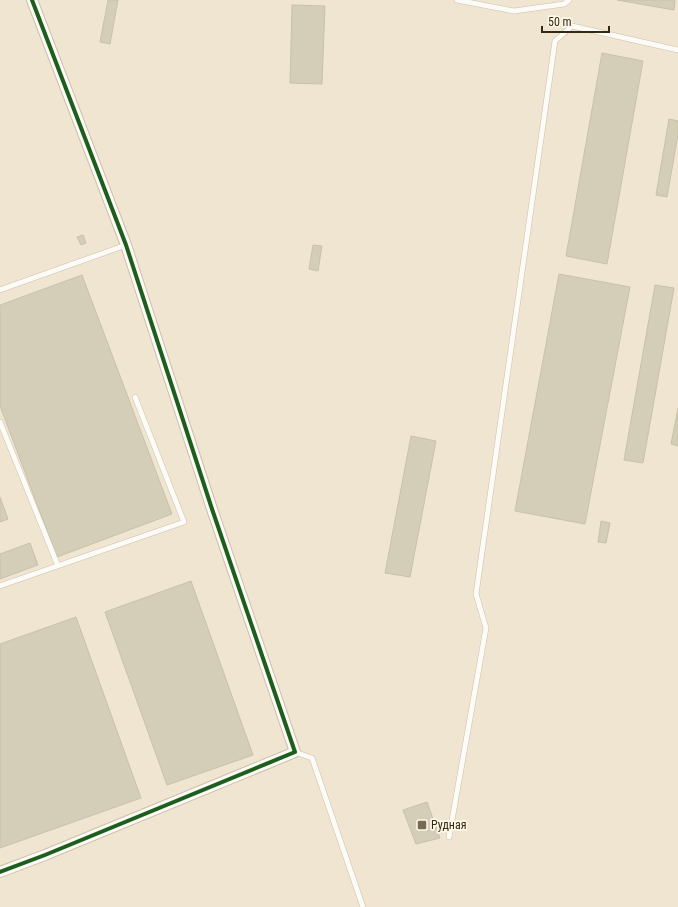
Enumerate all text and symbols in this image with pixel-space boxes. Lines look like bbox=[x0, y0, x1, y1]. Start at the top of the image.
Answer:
scale bar bbox=[542, 8, 609, 34]
text: 50 m bbox=[548, 15, 572, 29]
place label: Рудная bbox=[431, 818, 466, 832]
marker: Рудная bbox=[416, 819, 428, 831]

